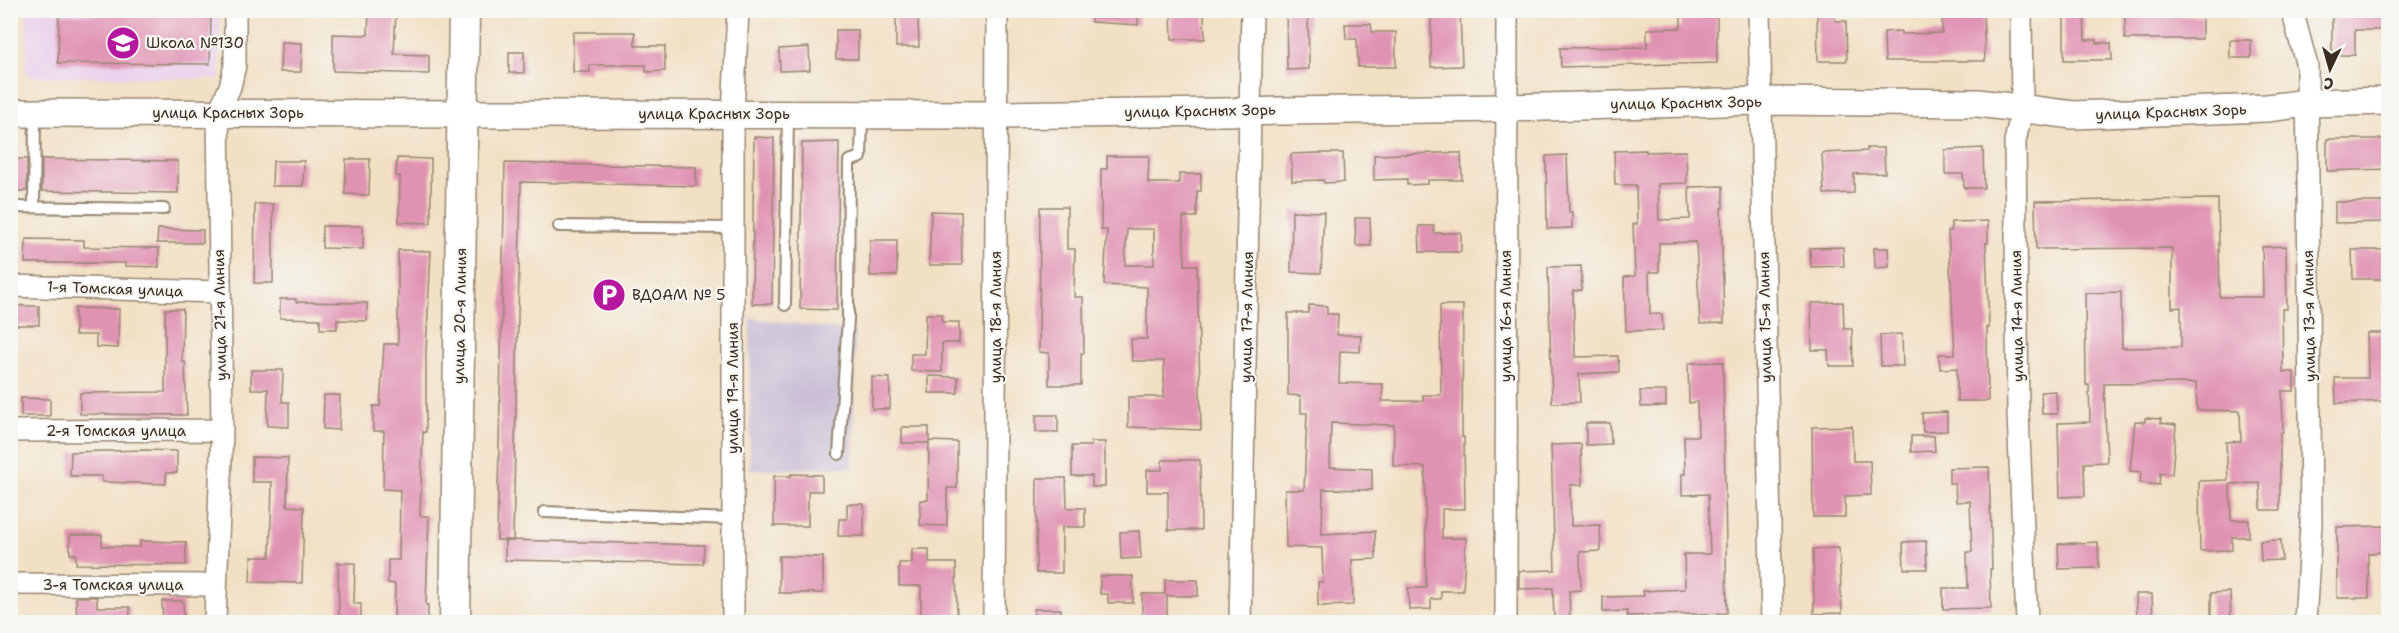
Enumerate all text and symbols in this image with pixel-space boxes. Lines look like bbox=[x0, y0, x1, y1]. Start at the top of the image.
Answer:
school or university icon: Школа №130 bbox=[105, 25, 141, 61]
place label: Школа №130 bbox=[146, 33, 244, 53]
north arrow bbox=[2300, 39, 2360, 99]
text: С bbox=[2323, 73, 2335, 94]
street label: улица Красных Зорь bbox=[1610, 92, 1762, 114]
street label: улица Красных Зорь bbox=[2095, 99, 2247, 125]
street label: улица Красных Зорь bbox=[1124, 100, 1276, 122]
street label: улица Красных Зорь bbox=[152, 103, 304, 123]
street label: улица Красных Зорь bbox=[638, 104, 790, 124]
street label: улица 20-я Линия bbox=[449, 248, 471, 384]
street label: улица 21-я Линия bbox=[209, 249, 231, 381]
street label: улица 16-я Линия bbox=[1496, 250, 1516, 382]
street label: улица 14-я Линия bbox=[2006, 250, 2028, 382]
street label: улица 13-я Линия bbox=[2298, 250, 2320, 382]
street label: улица 18-я Линия bbox=[986, 251, 1006, 383]
street label: улица 17-я Линия bbox=[1236, 251, 1258, 383]
street label: улица 15-я Линия bbox=[1754, 251, 1776, 383]
street label: 1-я Томская улица bbox=[46, 277, 184, 301]
parking icon: ВДОАМ № 5 bbox=[591, 277, 627, 313]
place label: ВДОАМ № 5 bbox=[632, 285, 725, 305]
street label: улица 19-я Линия bbox=[723, 322, 743, 454]
street label: 2-я Томская улица bbox=[46, 421, 187, 441]
street label: 3-я Томская улица bbox=[43, 575, 184, 595]

